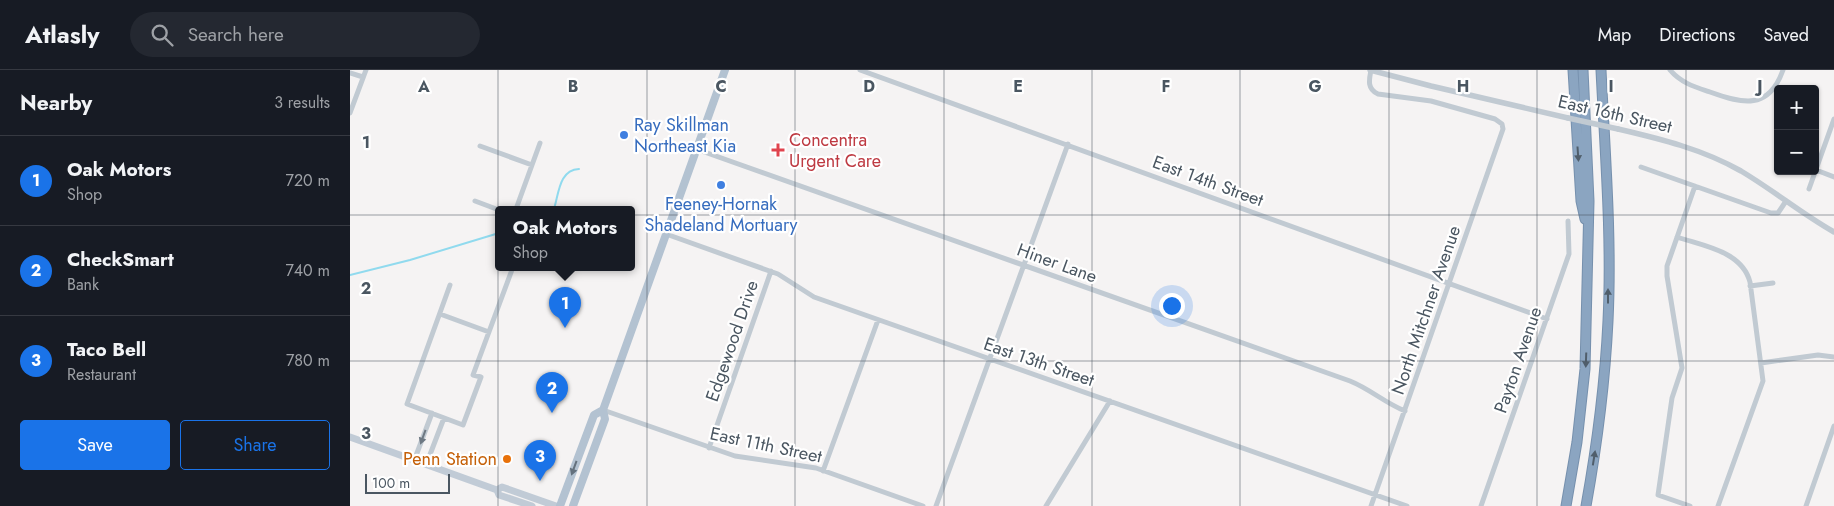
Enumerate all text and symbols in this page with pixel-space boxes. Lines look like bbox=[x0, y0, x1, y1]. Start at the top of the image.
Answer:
search box bbox=[130, 12, 480, 57]
text: Atlasly bbox=[25, 17, 100, 52]
icon: search bbox=[148, 21, 176, 49]
text: Search here bbox=[188, 21, 284, 48]
text: Map bbox=[1598, 22, 1631, 48]
text: Directions bbox=[1659, 22, 1735, 48]
text: Saved bbox=[1763, 22, 1809, 48]
text: A bbox=[417, 75, 430, 98]
text: B bbox=[568, 75, 578, 98]
text: C bbox=[715, 75, 727, 98]
text: D bbox=[863, 75, 875, 98]
text: E bbox=[1013, 75, 1023, 98]
text: F bbox=[1162, 75, 1170, 98]
text: G bbox=[1308, 75, 1322, 98]
text: H bbox=[1457, 75, 1469, 98]
text: I bbox=[1608, 75, 1614, 98]
text: J bbox=[1754, 75, 1763, 98]
map controls bbox=[1774, 85, 1819, 175]
button: + bbox=[1774, 85, 1819, 130]
text: Nearby bbox=[20, 88, 92, 118]
street label: East 16th Street bbox=[1556, 88, 1675, 140]
text: 3 results bbox=[274, 91, 330, 114]
place label: Ray Skillman Northeast Kia bbox=[634, 112, 736, 159]
place label: Concentra Urgent Care bbox=[789, 127, 881, 174]
marker: Ray Skillman Northeast Kia bbox=[618, 129, 630, 141]
button: − bbox=[1774, 130, 1819, 175]
text: 1 bbox=[362, 131, 370, 154]
marker: Concentra Urgent Care bbox=[771, 143, 785, 157]
one-way arrow bbox=[1575, 146, 1583, 162]
street label: East 14th Street bbox=[1149, 149, 1268, 213]
text: Oak Motors bbox=[67, 156, 171, 183]
text: 1 bbox=[32, 169, 40, 192]
text: 720 m bbox=[286, 169, 330, 192]
marker: Feeney-Hornak Shadeland Mortuary bbox=[715, 179, 727, 191]
text: Shop bbox=[67, 183, 102, 206]
place label: Feeney-Hornak Shadeland Mortuary bbox=[644, 191, 798, 238]
popup bbox=[495, 206, 635, 271]
text: Oak Motors bbox=[513, 214, 617, 241]
street label: North Mitchner Avenue bbox=[1385, 222, 1467, 398]
street label: Hiner Lane bbox=[1013, 237, 1101, 289]
text: Shop bbox=[513, 241, 548, 264]
text: CheckSmart bbox=[67, 246, 174, 273]
text: 2 bbox=[31, 259, 41, 282]
text: 740 m bbox=[285, 259, 330, 282]
text: Bank bbox=[67, 273, 99, 296]
text: 2 bbox=[361, 277, 371, 300]
street label: Edgewood Drive bbox=[699, 277, 765, 405]
pin: 1 bbox=[549, 287, 581, 328]
one-way arrow bbox=[1604, 288, 1612, 304]
your location bbox=[1159, 293, 1185, 319]
street label: Payton Avenue bbox=[1488, 303, 1548, 417]
street label: East 13th Street bbox=[980, 331, 1099, 393]
text: Taco Bell bbox=[67, 336, 146, 363]
text: 3 bbox=[31, 349, 41, 372]
text: 780 m bbox=[286, 349, 330, 372]
one-way arrow bbox=[1581, 352, 1589, 368]
text: Restaurant bbox=[67, 363, 136, 386]
pin: 2 bbox=[536, 372, 568, 413]
button: Save bbox=[20, 420, 170, 470]
button: Share bbox=[180, 420, 330, 470]
street label: East 11th Street bbox=[708, 420, 825, 470]
text: 3 bbox=[361, 422, 371, 445]
one-way arrow bbox=[419, 430, 427, 445]
pin: 3 bbox=[524, 440, 556, 481]
place label: Penn Station bbox=[403, 446, 497, 472]
one-way arrow bbox=[1590, 450, 1598, 466]
marker: Penn Station bbox=[501, 453, 513, 465]
one-way arrow bbox=[570, 460, 577, 475]
scale bar bbox=[365, 471, 450, 494]
text: 100 m bbox=[372, 473, 410, 493]

